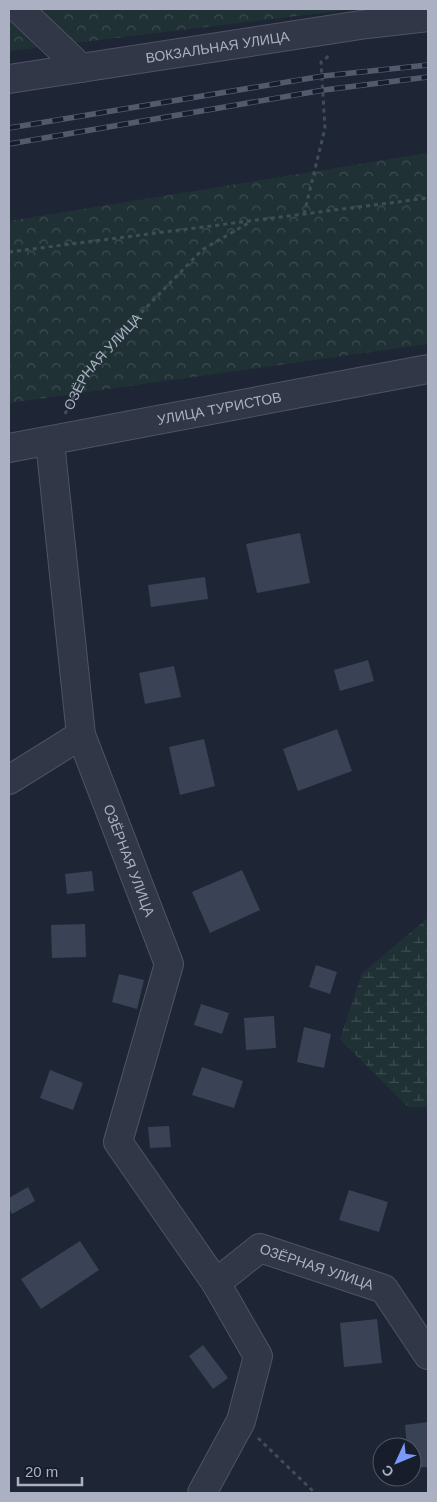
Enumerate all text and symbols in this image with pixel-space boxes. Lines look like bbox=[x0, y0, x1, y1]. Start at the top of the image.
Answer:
street label: ВОКЗАЛЬНАЯ УЛИЦА bbox=[145, 28, 291, 66]
street label: ОЗЁРНАЯ УЛИЦА bbox=[60, 309, 145, 413]
street label: УЛИЦА ТУРИСТОВ bbox=[156, 389, 283, 428]
street label: ОЗЁРНАЯ УЛИЦА bbox=[100, 802, 158, 919]
street label: ОЗЁРНАЯ УЛИЦА bbox=[258, 1241, 376, 1293]
north arrow bbox=[372, 1437, 422, 1487]
scale bar bbox=[18, 1454, 81, 1486]
text: С bbox=[378, 1462, 397, 1480]
text: 20 m bbox=[25, 1463, 58, 1480]

